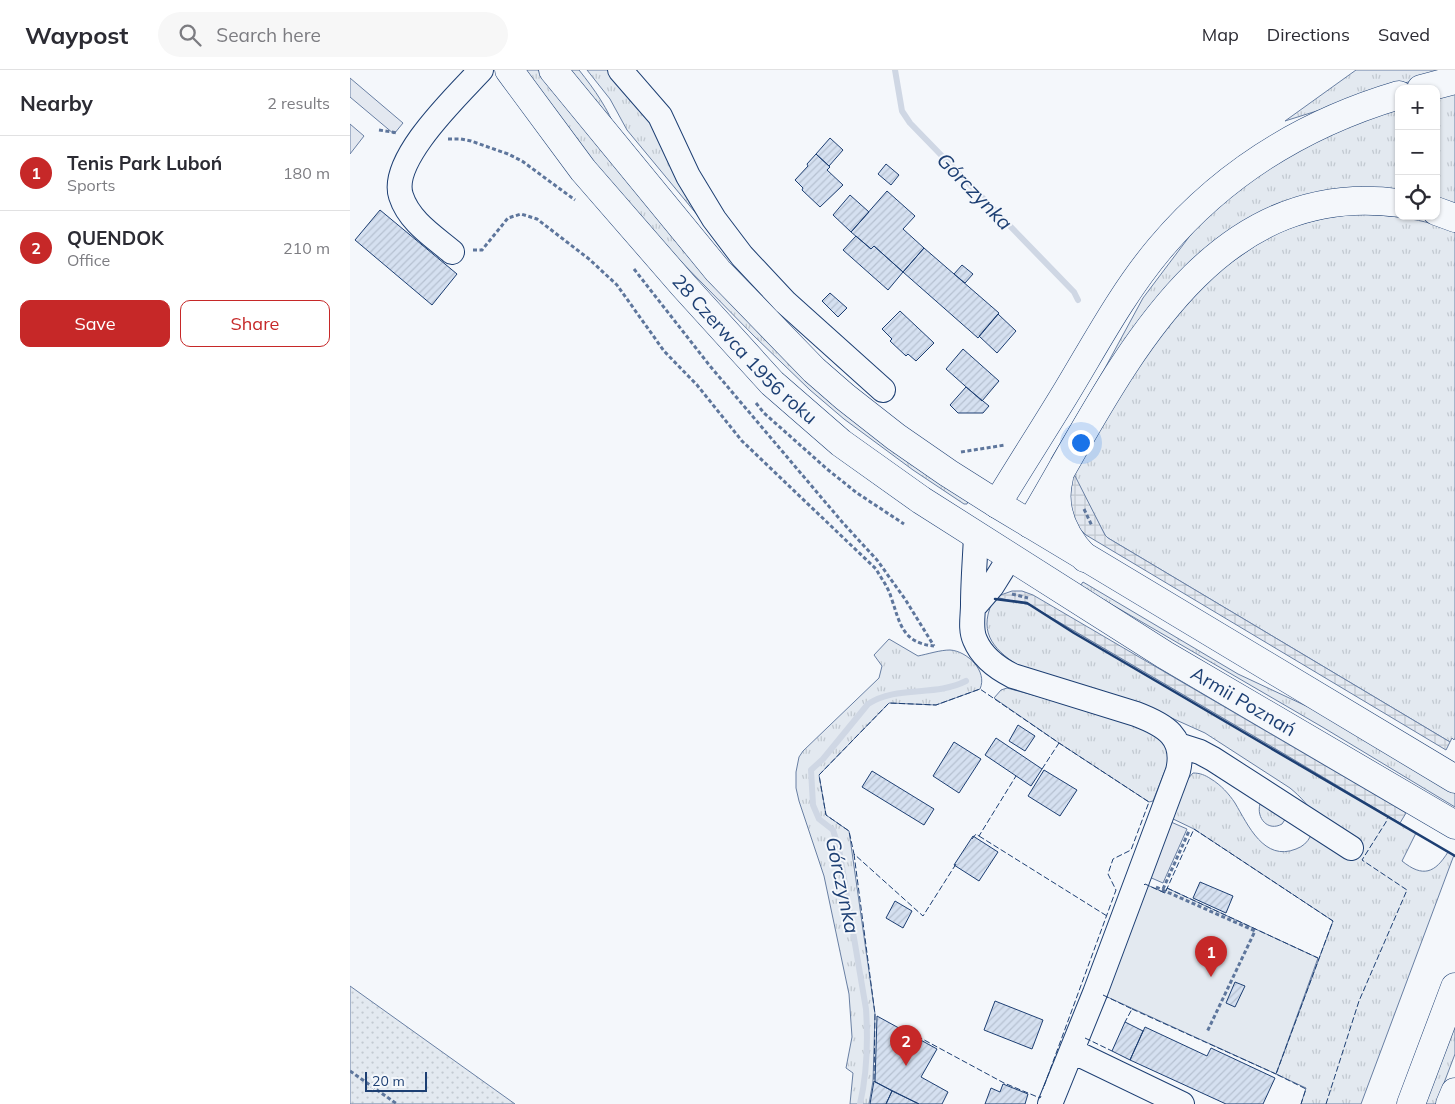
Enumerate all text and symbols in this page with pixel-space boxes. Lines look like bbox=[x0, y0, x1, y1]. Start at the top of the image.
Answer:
search box bbox=[158, 12, 508, 57]
text: Waypost bbox=[25, 20, 128, 50]
icon: search bbox=[176, 21, 204, 49]
text: Search here bbox=[216, 23, 321, 47]
text: Map bbox=[1202, 23, 1239, 46]
text: Directions bbox=[1267, 23, 1350, 46]
text: Saved bbox=[1378, 23, 1430, 46]
map controls bbox=[1395, 85, 1440, 220]
button: + bbox=[1395, 85, 1440, 130]
text: Nearby bbox=[20, 90, 93, 116]
text: 2 results bbox=[267, 93, 330, 113]
button: − bbox=[1395, 130, 1440, 175]
water label: Górczynka bbox=[932, 147, 1018, 235]
text: Tenis Park Luboń bbox=[67, 151, 222, 175]
text: 1 bbox=[31, 163, 41, 183]
text: 180 m bbox=[283, 163, 330, 183]
text: Sports bbox=[67, 175, 115, 195]
button: locate bbox=[1395, 175, 1440, 220]
text: QUENDOK bbox=[67, 226, 164, 250]
text: 2 bbox=[31, 238, 41, 258]
text: 210 m bbox=[283, 238, 330, 258]
text: Office bbox=[67, 250, 110, 270]
street label: 28 Czerwca 1956 roku bbox=[667, 269, 822, 429]
button: Save bbox=[20, 300, 170, 347]
button: Share bbox=[180, 300, 330, 347]
your location bbox=[1068, 430, 1094, 456]
street label: Armii Poznań bbox=[1187, 661, 1300, 741]
water label: Górczynka bbox=[821, 835, 865, 935]
pin: 1 bbox=[1195, 936, 1227, 977]
pin: 2 bbox=[890, 1025, 922, 1066]
scale bar bbox=[365, 1069, 428, 1092]
text: 20 m bbox=[372, 1072, 405, 1090]

